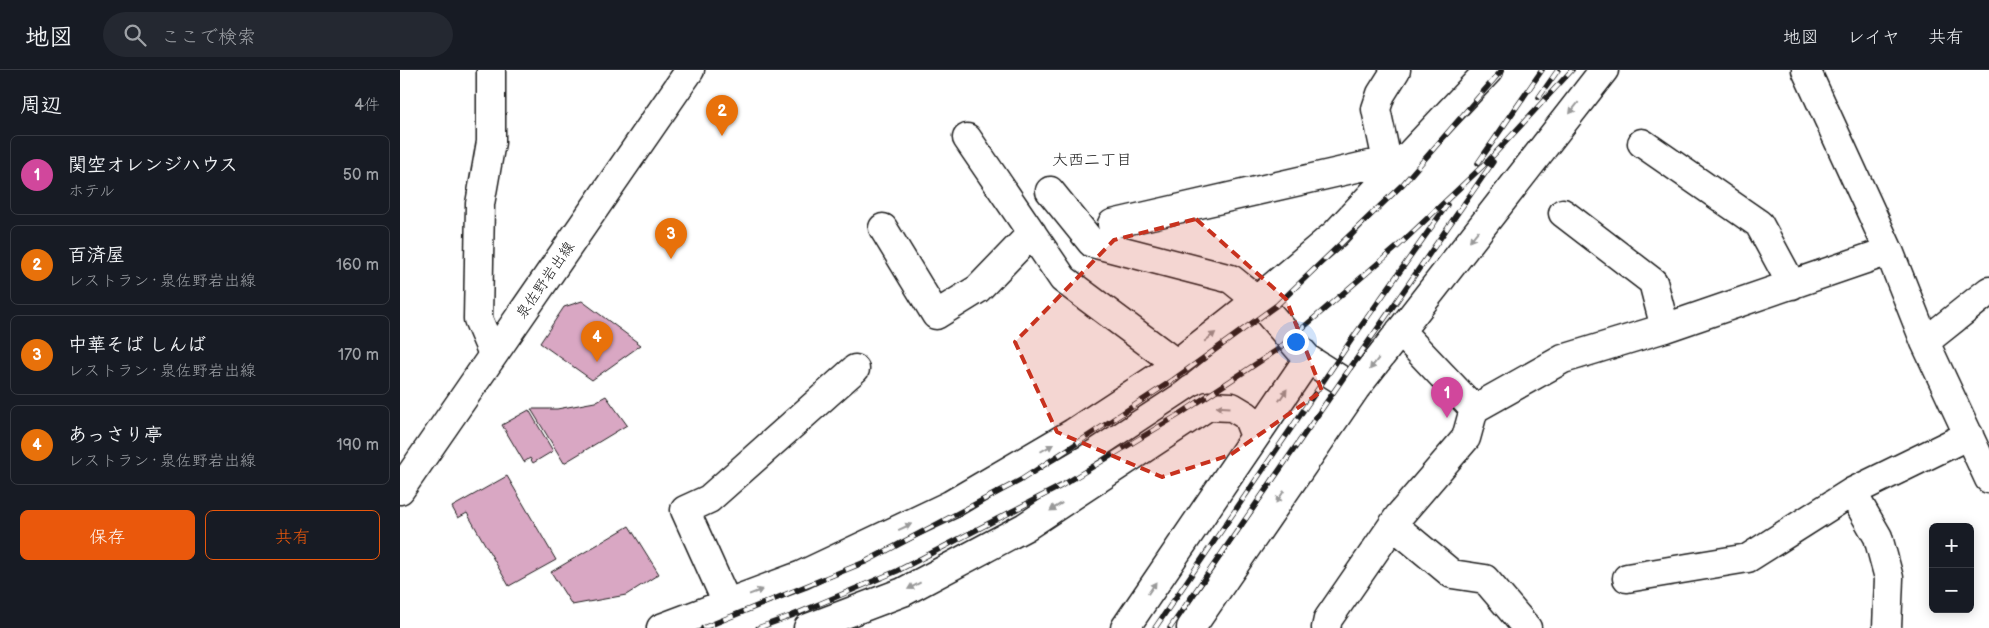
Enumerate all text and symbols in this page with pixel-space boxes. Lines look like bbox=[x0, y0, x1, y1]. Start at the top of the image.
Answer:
search box bbox=[103, 12, 453, 57]
icon: search bbox=[121, 21, 149, 49]
text: 地図 bbox=[25, 23, 73, 52]
text: ここで検索 bbox=[161, 26, 256, 49]
text: 地図 bbox=[1783, 27, 1819, 48]
text: レイヤ bbox=[1847, 27, 1900, 48]
text: 共有 bbox=[1928, 27, 1964, 48]
text: 周辺 bbox=[20, 93, 62, 118]
pin: 2 bbox=[706, 95, 738, 136]
text: 4件 bbox=[354, 96, 380, 115]
one-way arrow bbox=[1569, 101, 1579, 115]
district label: 大西二丁目 bbox=[1052, 151, 1132, 170]
text: 関空オレンジハウス bbox=[68, 154, 238, 177]
text: 1 bbox=[34, 166, 40, 185]
text: 50 m bbox=[343, 166, 379, 185]
text: ホテル bbox=[68, 182, 115, 201]
pin: 3 bbox=[655, 218, 687, 259]
one-way arrow bbox=[1468, 229, 1479, 242]
street label: 泉佐野岩出線 bbox=[512, 238, 579, 323]
text: 百済屋 bbox=[68, 244, 125, 267]
text: 2 bbox=[32, 256, 42, 275]
text: 160 m bbox=[336, 256, 379, 275]
text: レストラン · 泉佐野岩出線 bbox=[68, 272, 256, 291]
pin: 4 bbox=[581, 321, 613, 362]
your location bbox=[1283, 329, 1309, 355]
one-way arrow bbox=[1203, 332, 1216, 343]
text: 中華そば しんば bbox=[68, 334, 206, 357]
text: 3 bbox=[32, 346, 42, 365]
text: 170 m bbox=[338, 346, 379, 365]
one-way arrow bbox=[1368, 357, 1379, 370]
text: レストラン · 泉佐野岩出線 bbox=[68, 362, 256, 381]
pin: 1 bbox=[1431, 377, 1463, 418]
one-way arrow bbox=[1278, 389, 1288, 402]
one-way arrow bbox=[1214, 402, 1230, 410]
text: あっさり亭 bbox=[68, 424, 163, 447]
text: 4 bbox=[32, 436, 42, 455]
text: 190 m bbox=[337, 436, 379, 455]
one-way arrow bbox=[1040, 444, 1053, 453]
text: レストラン · 泉佐野岩出線 bbox=[68, 452, 256, 471]
one-way arrow bbox=[1276, 491, 1285, 504]
one-way arrow bbox=[1049, 502, 1063, 512]
button: 保存 bbox=[20, 510, 195, 560]
button: 共有 bbox=[205, 510, 380, 560]
one-way arrow bbox=[898, 522, 912, 530]
map controls bbox=[1929, 523, 1974, 613]
button: + bbox=[1929, 523, 1974, 568]
button: − bbox=[1929, 568, 1974, 613]
one-way arrow bbox=[1148, 581, 1157, 594]
one-way arrow bbox=[907, 582, 921, 590]
one-way arrow bbox=[749, 588, 764, 596]

